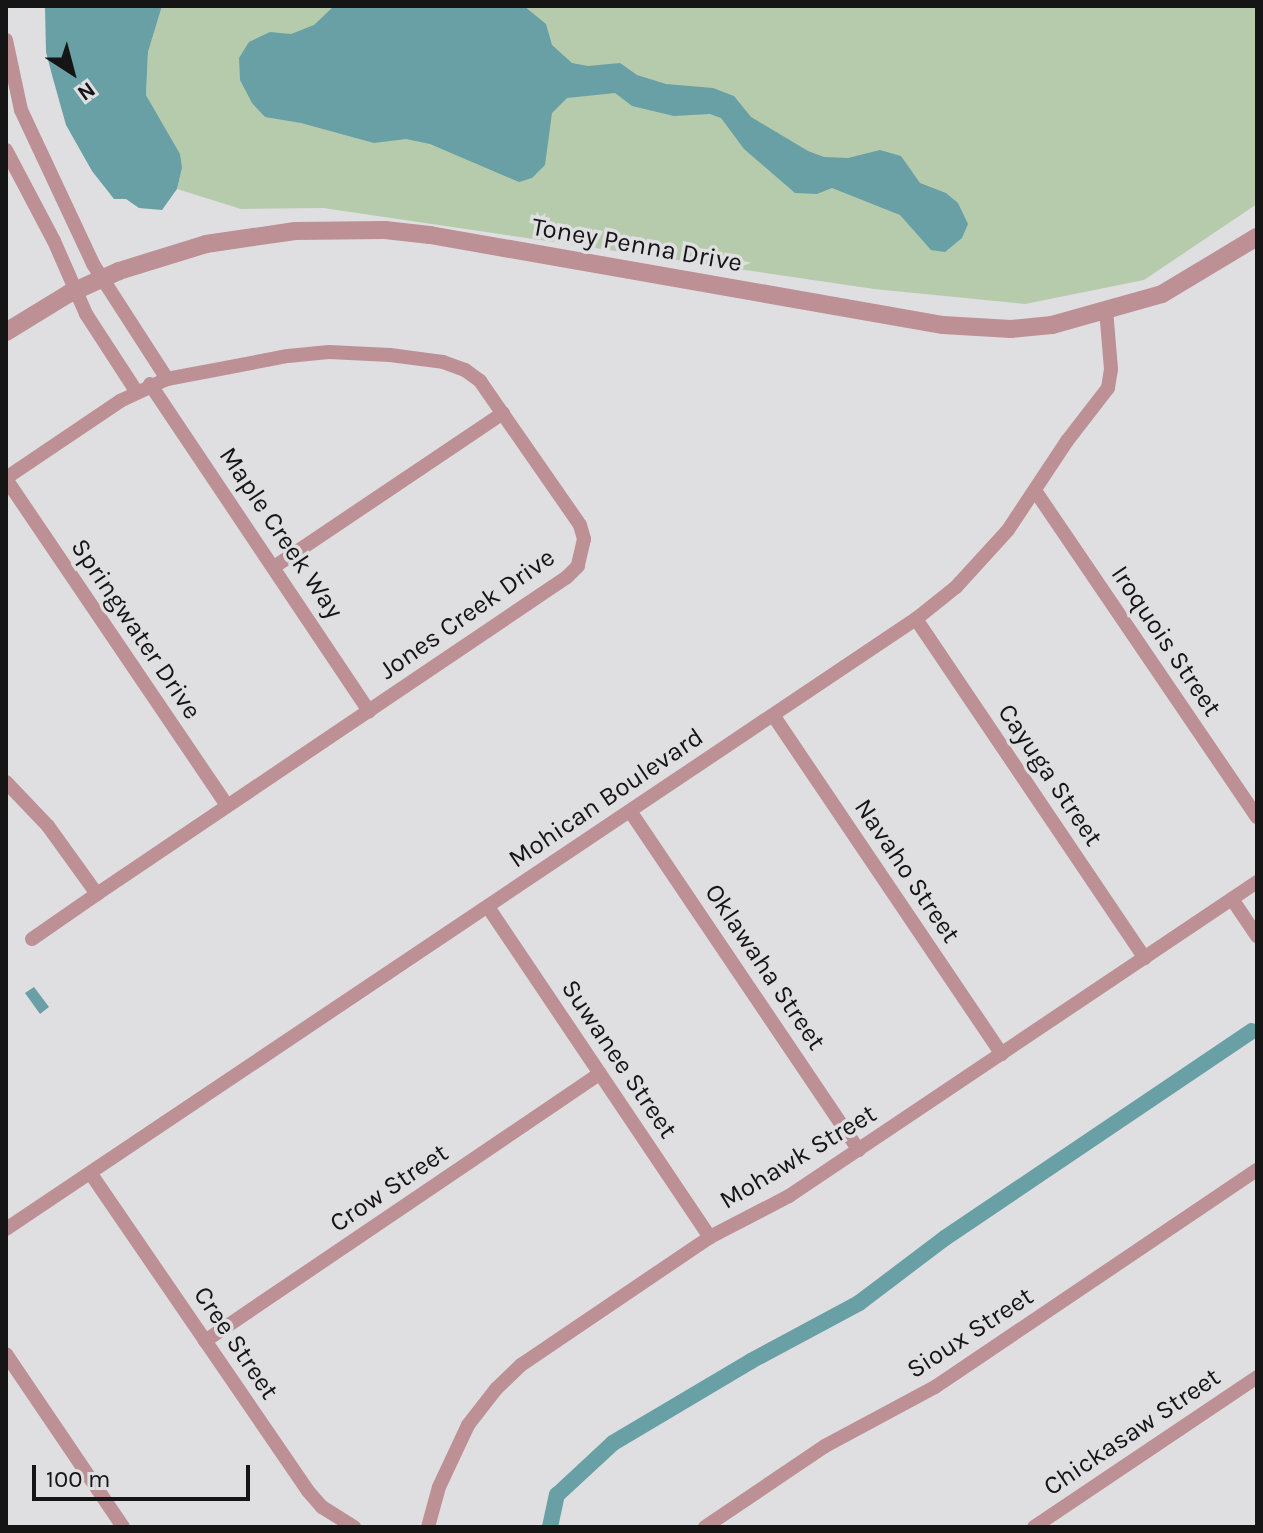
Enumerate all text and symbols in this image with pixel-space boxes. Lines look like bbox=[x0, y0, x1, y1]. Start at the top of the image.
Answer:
north arrow bbox=[32, 32, 112, 112]
text: N bbox=[72, 76, 100, 107]
street label: Toney Penna Drive bbox=[529, 211, 745, 279]
street label: Maple Creek Way bbox=[212, 441, 350, 625]
street label: Springwater Drive bbox=[64, 533, 208, 725]
street label: Jones Creek Drive bbox=[373, 542, 561, 686]
street label: Iroquois Street bbox=[1104, 560, 1228, 722]
street label: Cayuga Street bbox=[991, 698, 1109, 852]
street label: Mohican Boulevard bbox=[503, 721, 709, 875]
street label: Navaho Street bbox=[847, 793, 967, 949]
street label: Oklawaha Street bbox=[698, 878, 832, 1056]
street label: Suwanee Street bbox=[554, 974, 684, 1144]
street label: Mohawk Street bbox=[714, 1098, 882, 1216]
street label: Crow Street bbox=[324, 1137, 454, 1239]
street label: Cree Street bbox=[187, 1281, 285, 1405]
street label: Sioux Street bbox=[901, 1281, 1039, 1385]
street label: Chickasaw Street bbox=[1038, 1361, 1226, 1503]
scale bar bbox=[36, 1449, 254, 1499]
text: 100 m bbox=[46, 1465, 111, 1493]

